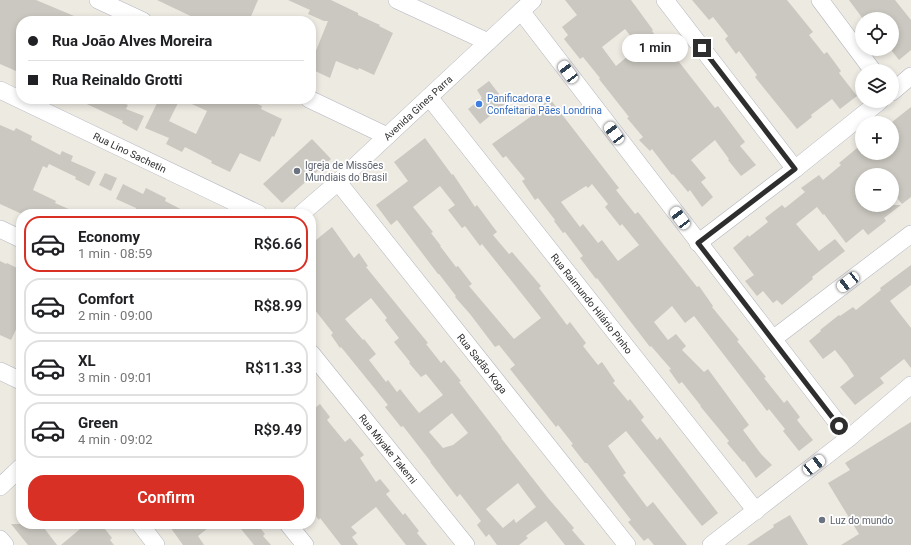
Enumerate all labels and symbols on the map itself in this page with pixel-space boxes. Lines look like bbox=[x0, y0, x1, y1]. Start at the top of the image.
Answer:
callout: 1 min bbox=[622, 34, 688, 62]
route end bbox=[693, 39, 711, 57]
car bbox=[556, 59, 580, 85]
street label: Avenida Gines Parra bbox=[381, 73, 454, 142]
place label: Panificadora e Confeitaria Pães Londrina bbox=[487, 93, 602, 116]
marker: Panificadora e Confeitaria Pães Londrina bbox=[474, 99, 484, 109]
car bbox=[602, 120, 626, 146]
street label: Rua Lino Sachetin bbox=[91, 130, 168, 174]
place label: Igreja de Missões Mundiais do Brasil bbox=[305, 160, 387, 183]
marker: Igreja de Missões Mundiais do Brasil bbox=[292, 166, 302, 176]
car bbox=[668, 205, 692, 231]
street label: Rua Raimundo Hilário Pinho bbox=[549, 251, 635, 356]
car bbox=[835, 270, 861, 294]
street label: Rua Sadão Koga bbox=[455, 331, 510, 396]
street label: Rua Miyake Takemi bbox=[357, 412, 420, 486]
route start bbox=[830, 417, 848, 435]
car bbox=[801, 453, 827, 477]
marker: Luz do mundo bbox=[817, 515, 827, 525]
place label: Luz do mundo bbox=[830, 515, 893, 526]

